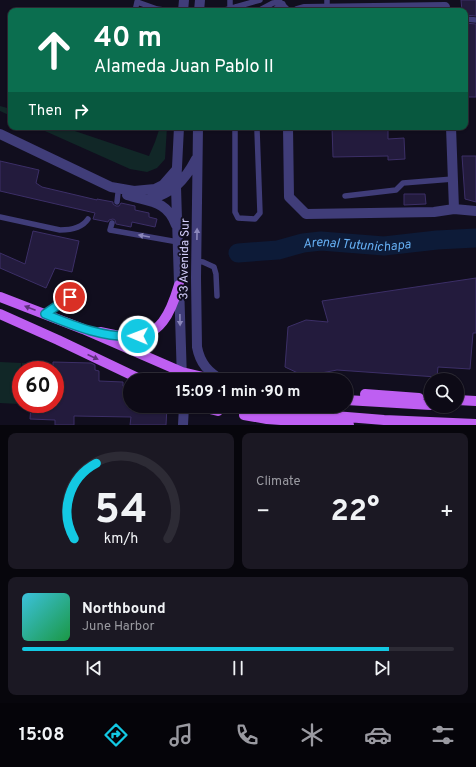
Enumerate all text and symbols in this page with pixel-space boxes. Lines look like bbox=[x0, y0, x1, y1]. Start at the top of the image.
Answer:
text: 40 m bbox=[94, 21, 162, 57]
icon: ahead bbox=[28, 24, 80, 76]
text: Alameda Juan Pablo II bbox=[94, 56, 274, 79]
icon: right bbox=[70, 100, 92, 122]
text: Then bbox=[28, 102, 62, 121]
street label: 33 Avenida Sur bbox=[176, 218, 194, 300]
one-way arrow bbox=[193, 228, 200, 240]
one-way arrow bbox=[138, 233, 150, 239]
water label: Arenal Tutunichapa bbox=[302, 235, 412, 256]
pin bbox=[53, 280, 87, 314]
icon: arrive bbox=[59, 286, 81, 308]
one-way arrow bbox=[23, 305, 35, 311]
one-way arrow bbox=[177, 314, 183, 327]
position arrow bbox=[117, 315, 159, 357]
one-way arrow bbox=[87, 354, 99, 360]
speed limit sign: 60 bbox=[12, 361, 64, 413]
map controls bbox=[424, 373, 464, 413]
button: search bbox=[424, 373, 464, 413]
text: 15:09 · 1 min · 90 m bbox=[176, 383, 300, 402]
text: Climate bbox=[256, 474, 301, 490]
text: 54 bbox=[95, 485, 147, 538]
text: 22° bbox=[330, 494, 380, 531]
text: − bbox=[256, 499, 270, 526]
text: + bbox=[440, 499, 454, 526]
text: km/h bbox=[104, 530, 138, 548]
text: Northbound bbox=[82, 600, 166, 619]
text: June Harbor bbox=[82, 619, 155, 635]
icon: previous bbox=[83, 657, 105, 679]
icon: pause bbox=[227, 657, 249, 679]
icon: next bbox=[371, 657, 393, 679]
icon: directions bbox=[102, 721, 130, 749]
icon: music bbox=[167, 721, 195, 749]
icon: phone bbox=[233, 721, 261, 749]
icon: climate bbox=[298, 721, 326, 749]
icon: car bbox=[364, 721, 392, 749]
icon: filters bbox=[429, 721, 457, 749]
text: 15:08 bbox=[19, 724, 64, 747]

